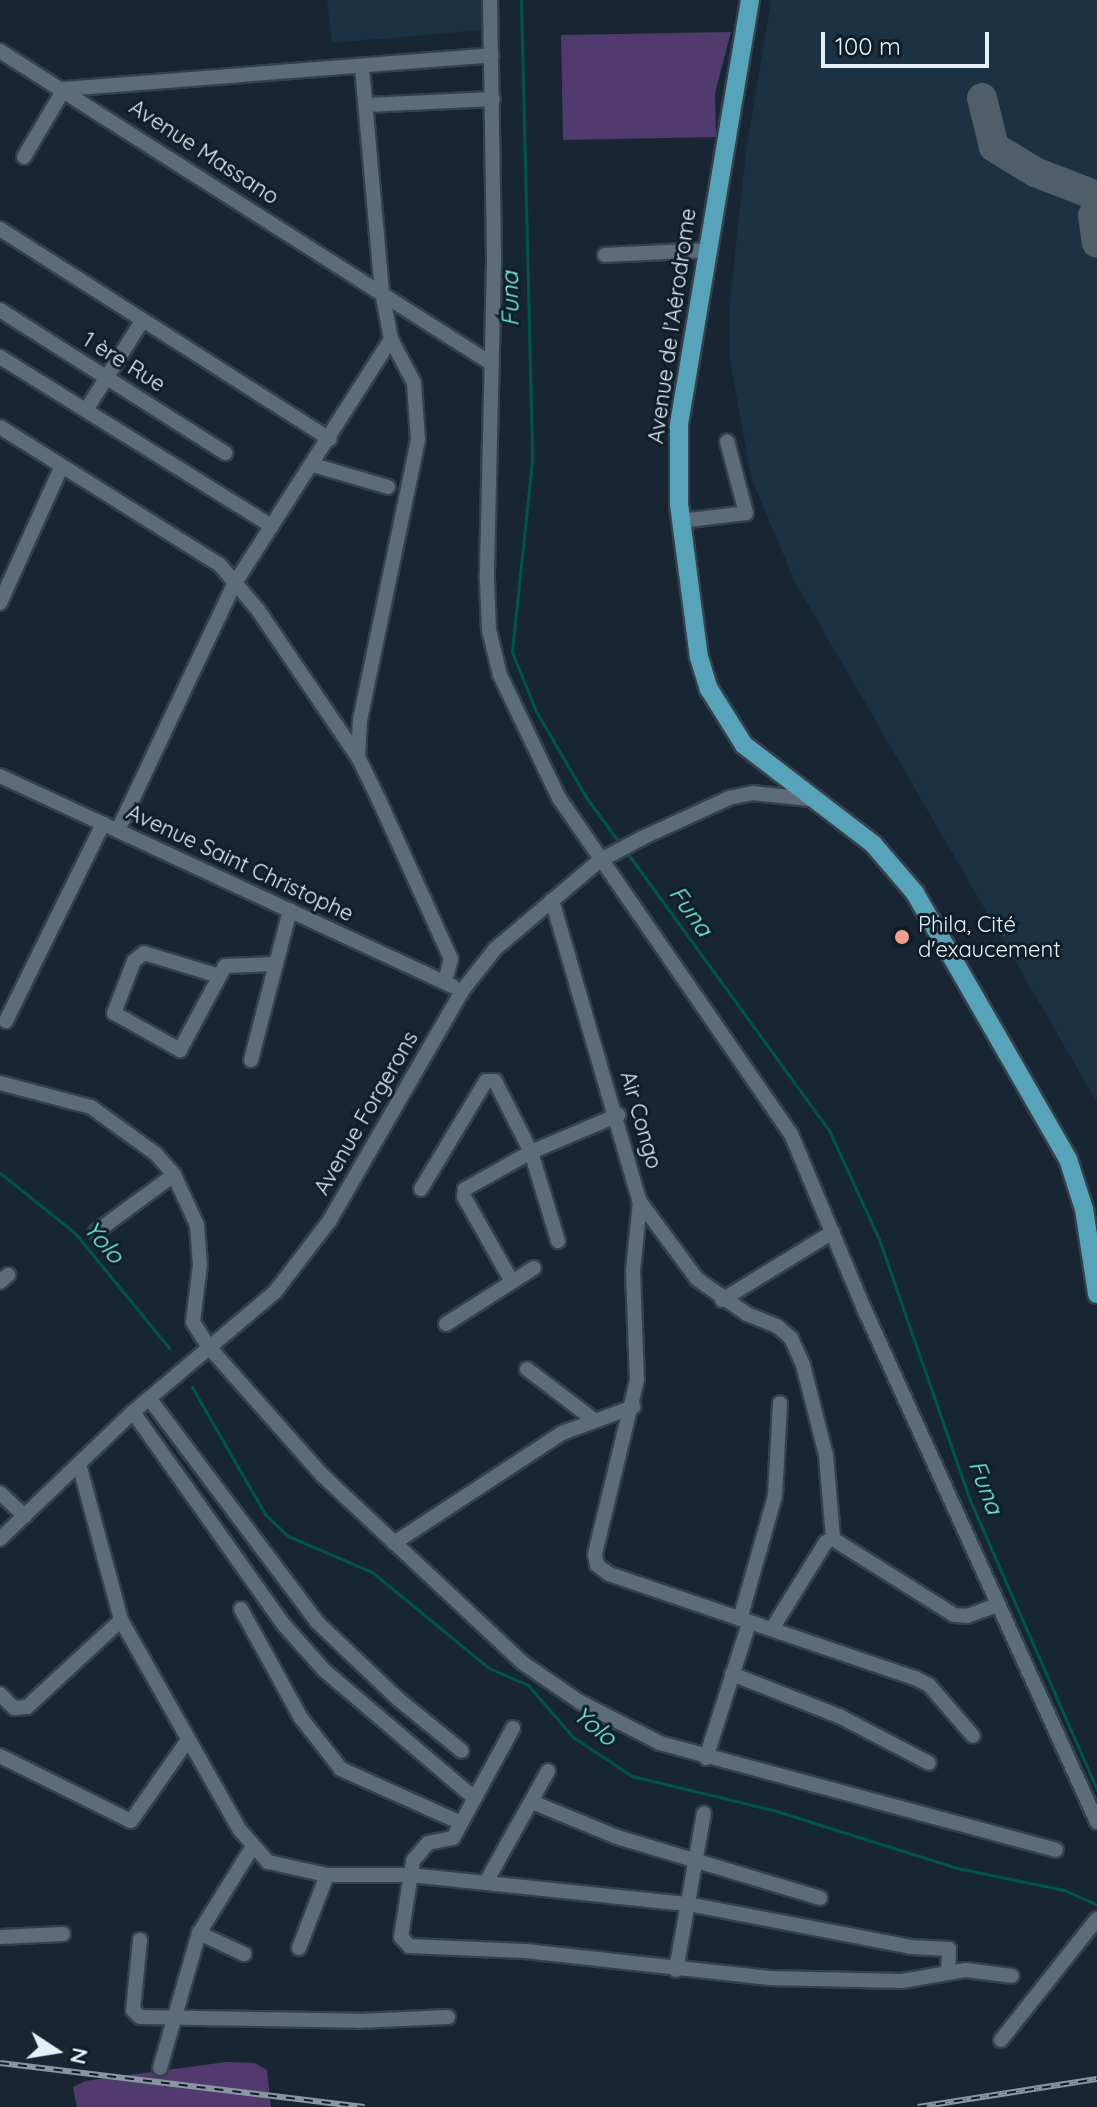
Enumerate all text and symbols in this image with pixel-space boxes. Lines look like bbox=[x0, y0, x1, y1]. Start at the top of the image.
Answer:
scale bar bbox=[825, 16, 993, 66]
text: 100 m bbox=[835, 31, 901, 61]
street label: Avenue Massano bbox=[124, 94, 284, 210]
street label: Avenue de l’Aérodrome bbox=[642, 207, 702, 445]
water label: Funa bbox=[495, 271, 525, 327]
street label: 1 ère Rue bbox=[78, 326, 170, 398]
street label: Avenue Saint Christophe bbox=[122, 799, 358, 927]
water label: Funa bbox=[663, 880, 719, 942]
place label: Phila, Cité d'exaucement bbox=[918, 911, 1061, 962]
marker: Phila, Cité d'exaucement bbox=[893, 928, 911, 946]
street label: Avenue Forgerons bbox=[308, 1026, 424, 1200]
street label: Air Congo bbox=[614, 1068, 668, 1172]
water label: Yolo bbox=[78, 1215, 130, 1269]
water label: Funa bbox=[963, 1456, 1009, 1518]
water label: Yolo bbox=[568, 1700, 622, 1752]
north arrow bbox=[16, 2011, 96, 2091]
text: N bbox=[64, 2045, 95, 2067]

